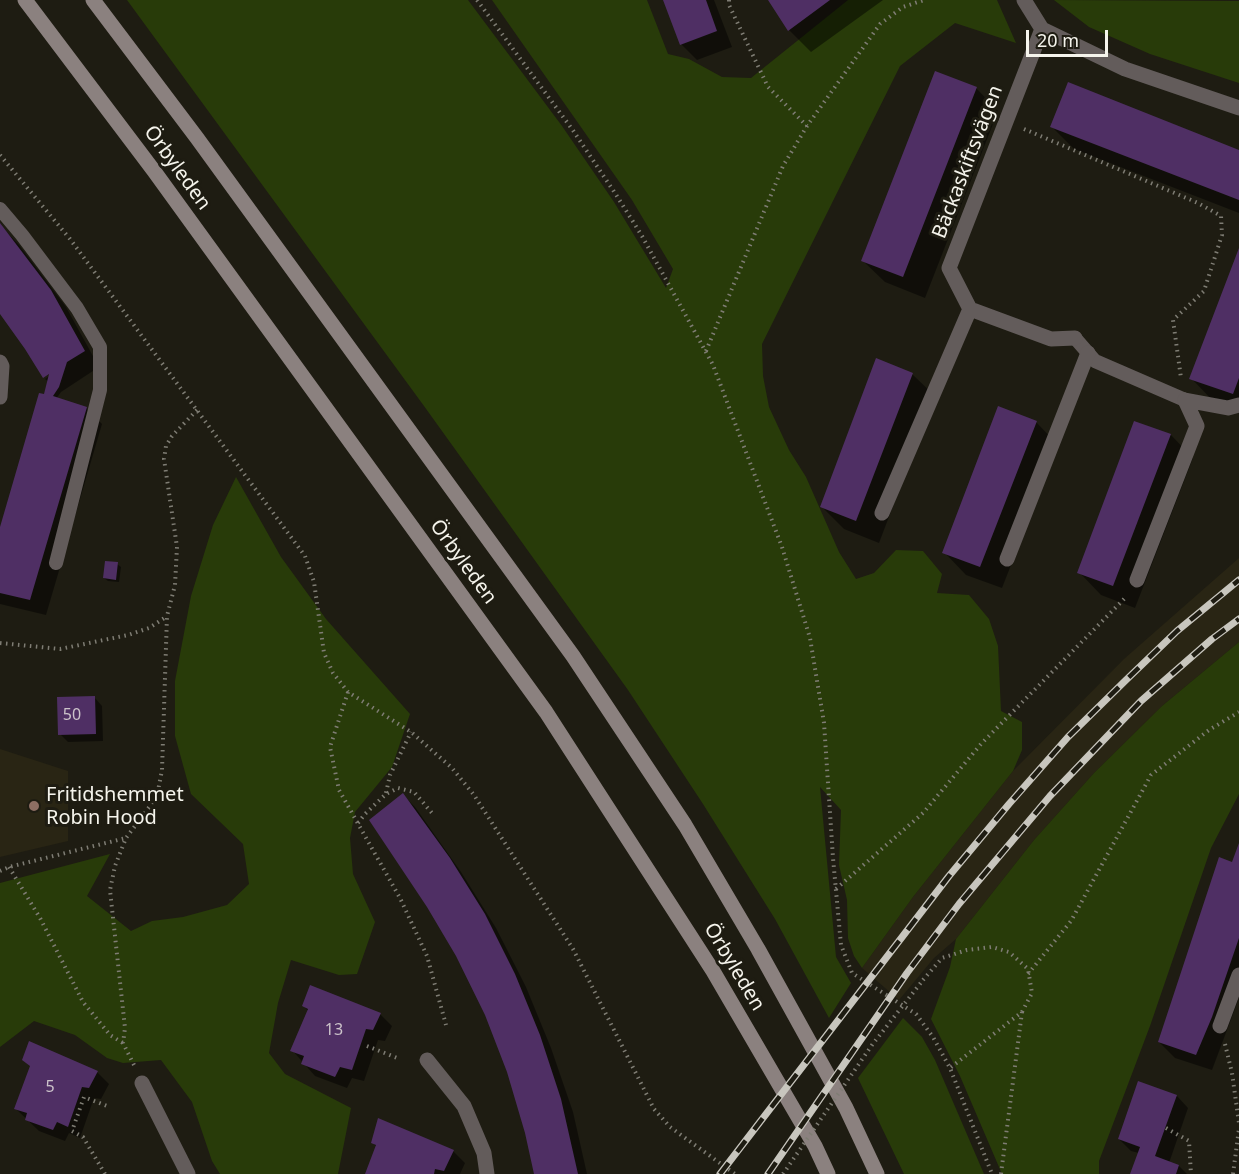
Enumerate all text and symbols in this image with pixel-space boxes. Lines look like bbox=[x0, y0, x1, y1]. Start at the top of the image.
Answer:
scale bar bbox=[1029, 18, 1112, 56]
text: 20 m bbox=[1037, 28, 1079, 52]
street label: Bäckaskiftsvägen bbox=[928, 82, 1008, 242]
street label: Örbyleden bbox=[138, 121, 216, 215]
street label: Örbyleden bbox=[424, 515, 502, 609]
house number: 50 bbox=[63, 705, 81, 725]
place label: Fritidshemmet Robin Hood bbox=[46, 783, 184, 830]
marker: Fritidshemmet Robin Hood bbox=[27, 799, 41, 813]
street label: Örbyleden bbox=[698, 919, 770, 1015]
house number: 13 bbox=[325, 1020, 343, 1040]
house number: 5 bbox=[45, 1077, 55, 1097]

